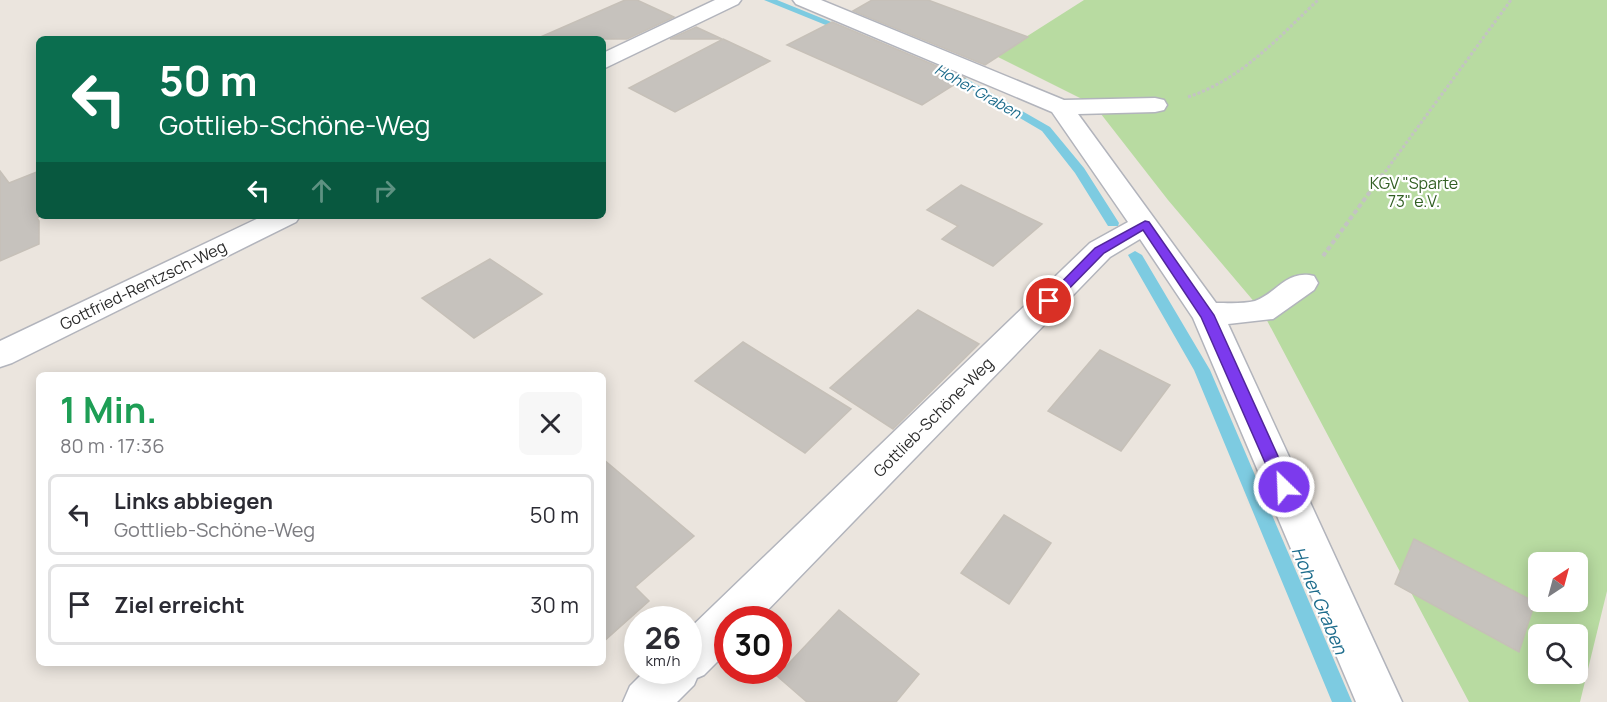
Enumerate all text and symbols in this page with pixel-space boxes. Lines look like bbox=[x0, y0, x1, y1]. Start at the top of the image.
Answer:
text: 50 m bbox=[159, 51, 257, 109]
water label: Hoher Graben bbox=[931, 59, 1026, 124]
icon: left bbox=[60, 60, 138, 138]
text: Gottlieb-Schöne-Weg bbox=[159, 106, 431, 143]
park label: KGV "Sparte 73" e.V. bbox=[1370, 172, 1458, 212]
icon: left bbox=[242, 174, 275, 207]
icon: ahead bbox=[305, 174, 338, 207]
icon: right bbox=[368, 174, 401, 207]
street label: Gottfried-Rentzsch-Weg bbox=[56, 235, 230, 335]
pin bbox=[1023, 275, 1074, 326]
icon: arrive bbox=[1032, 284, 1065, 317]
street label: Gottlieb-Schöne-Weg bbox=[868, 352, 998, 482]
text: 1 Min. bbox=[60, 385, 157, 434]
button: close bbox=[519, 392, 582, 455]
text: 80 m · 17:36 bbox=[60, 432, 165, 459]
position arrow bbox=[1252, 455, 1316, 519]
text: Links abbiegen bbox=[114, 486, 273, 516]
icon: left bbox=[63, 498, 96, 531]
text: 50 m bbox=[530, 500, 579, 530]
text: Gottlieb-Schöne-Weg bbox=[114, 516, 315, 543]
water label: Hoher Graben bbox=[1287, 543, 1354, 659]
north arrow bbox=[1528, 552, 1588, 612]
map controls bbox=[1528, 552, 1588, 684]
icon: arrive bbox=[63, 588, 96, 621]
text: Ziel erreicht bbox=[114, 590, 245, 620]
text: 30 m bbox=[530, 590, 579, 620]
speed limit sign: 30 bbox=[714, 606, 792, 684]
text: 26 bbox=[645, 617, 681, 658]
button: search bbox=[1528, 624, 1588, 684]
text: km/h bbox=[646, 650, 680, 671]

